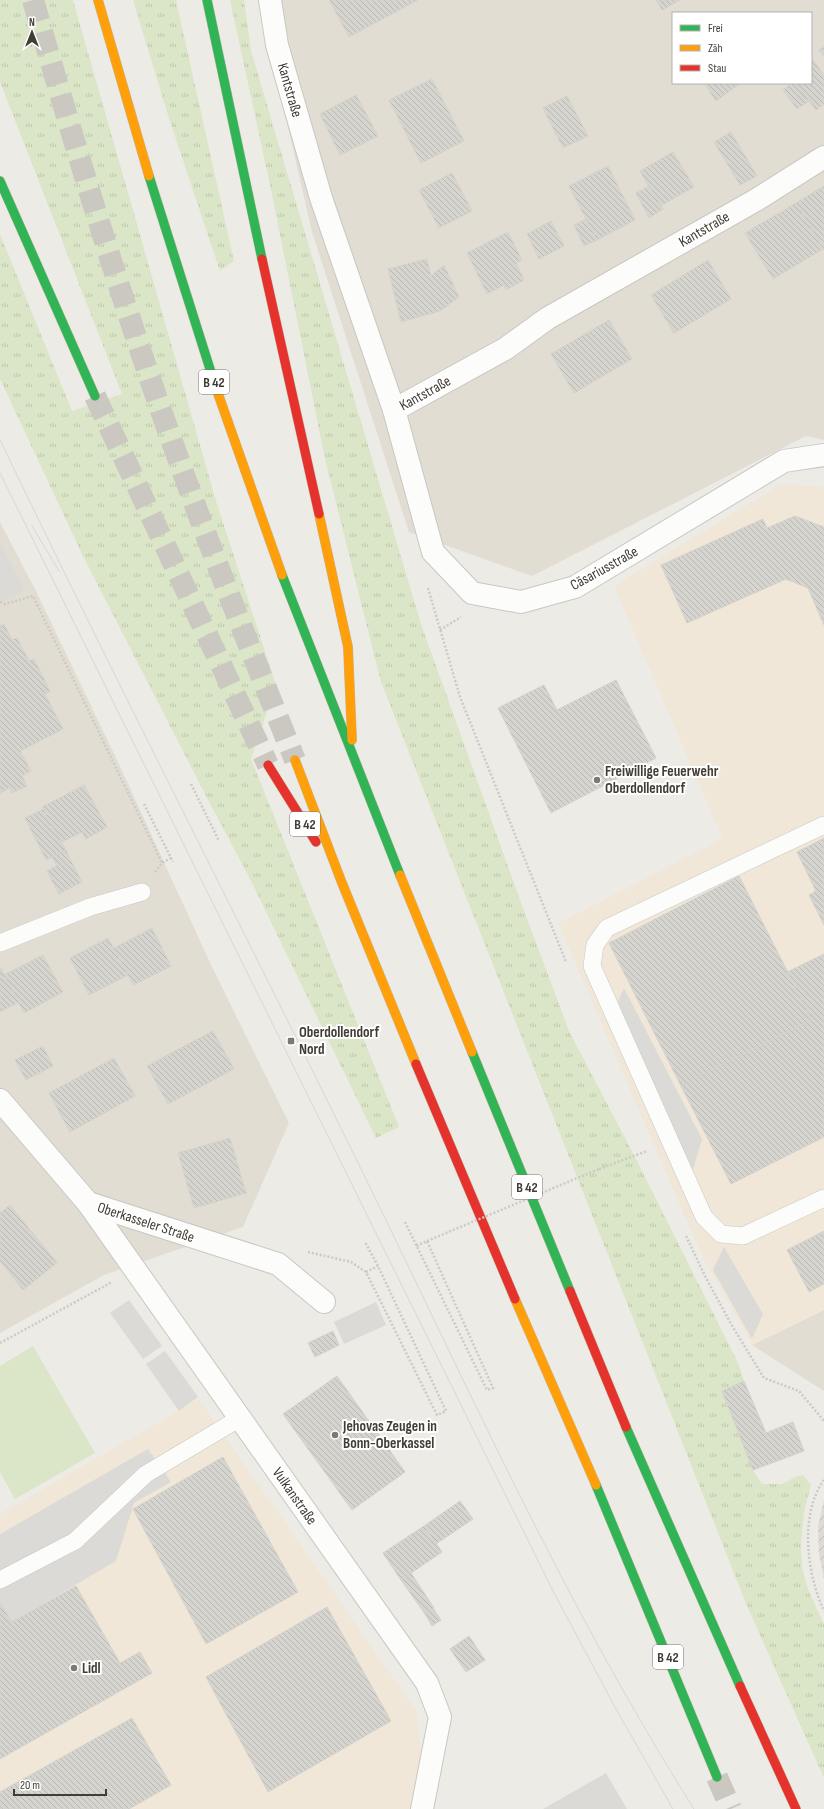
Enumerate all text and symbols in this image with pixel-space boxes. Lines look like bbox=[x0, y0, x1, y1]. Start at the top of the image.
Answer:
north arrow bbox=[12, 12, 52, 52]
legend bbox=[672, 12, 812, 84]
text: N bbox=[29, 16, 35, 29]
text: Frei bbox=[708, 21, 723, 36]
text: Zäh bbox=[708, 41, 723, 56]
street label: Kantstraße bbox=[273, 61, 306, 119]
text: Stau bbox=[708, 61, 726, 76]
street label: Kantstraße bbox=[675, 207, 733, 252]
road number: B 42 bbox=[199, 370, 229, 394]
street label: Kantstraße bbox=[396, 372, 454, 415]
street label: Cäsariusstraße bbox=[567, 542, 641, 595]
place label: Freiwillige Feuerwehr Oberdollendorf bbox=[605, 762, 719, 798]
marker: Freiwillige Feuerwehr Oberdollendorf bbox=[592, 775, 602, 785]
road number: B 42 bbox=[290, 812, 320, 836]
place label: Oberdollendorf Nord bbox=[299, 1023, 379, 1059]
marker: Oberdollendorf Nord bbox=[286, 1036, 296, 1046]
road number: B 42 bbox=[512, 1175, 542, 1199]
street label: Oberkasseler Straße bbox=[95, 1198, 197, 1247]
place label: Jehovas Zeugen in Bonn-Oberkassel bbox=[342, 1417, 437, 1453]
marker: Jehovas Zeugen in Bonn-Oberkassel bbox=[330, 1430, 340, 1440]
street label: Vulkanstraße bbox=[268, 1464, 321, 1529]
road number: B 42 bbox=[653, 1645, 683, 1669]
place label: Lidl bbox=[82, 1659, 101, 1678]
marker: Lidl bbox=[69, 1663, 79, 1673]
scale bar bbox=[14, 1771, 106, 1797]
text: 20 m bbox=[20, 1778, 40, 1793]

